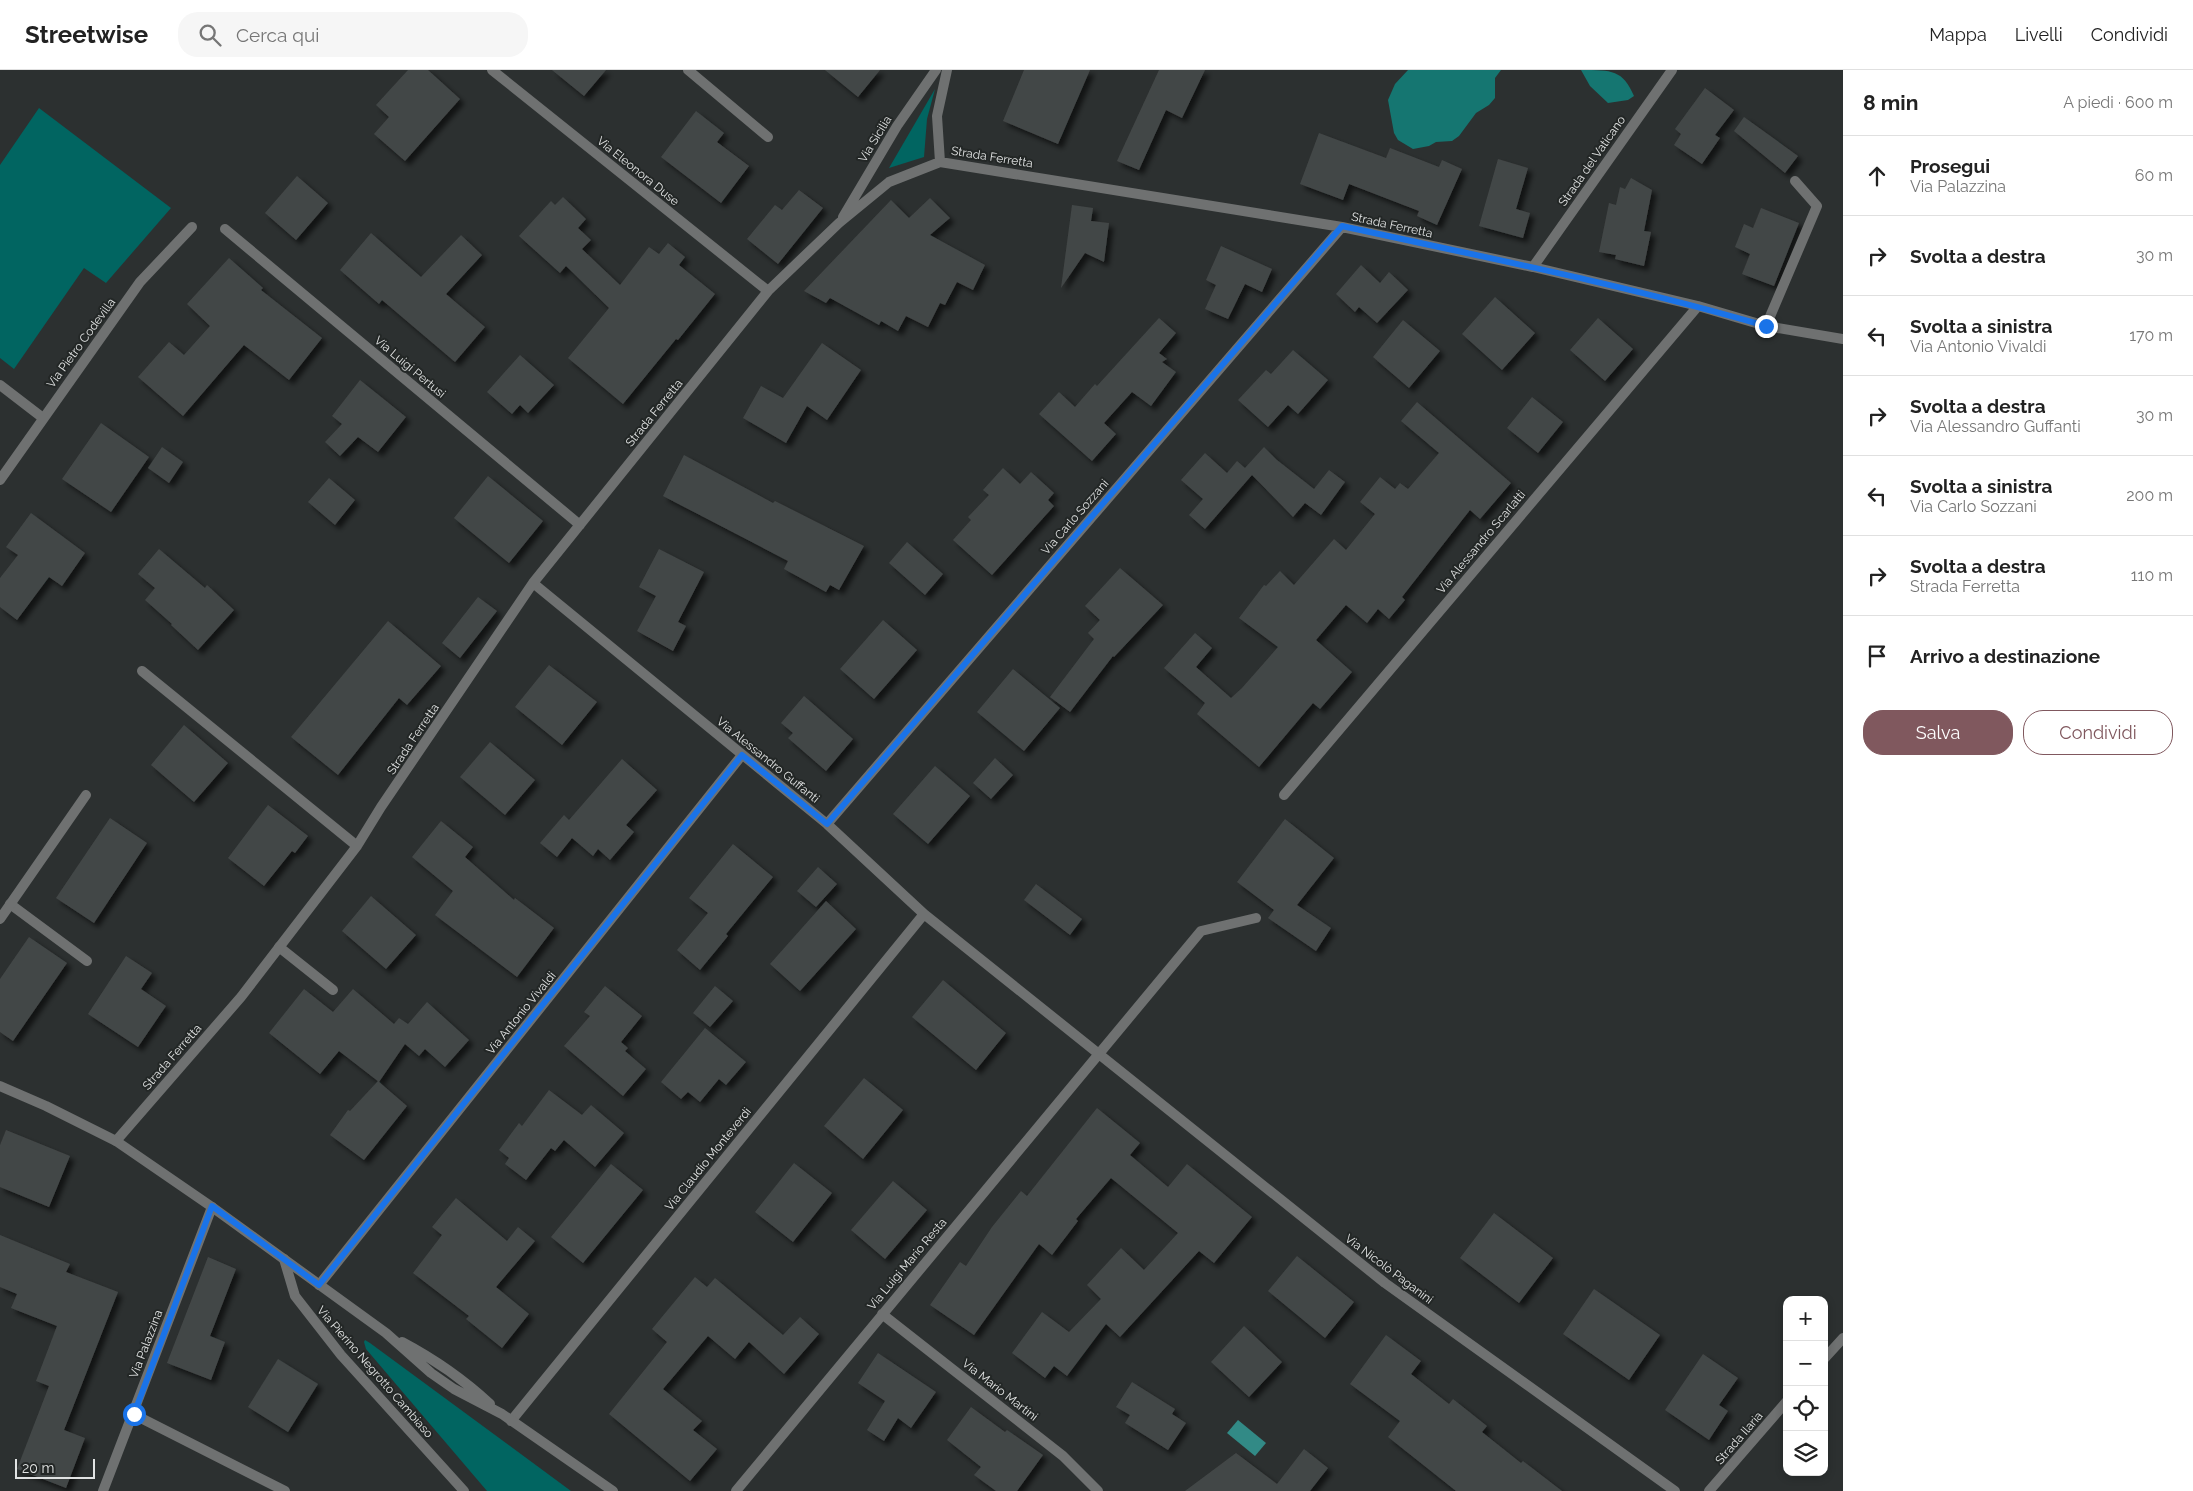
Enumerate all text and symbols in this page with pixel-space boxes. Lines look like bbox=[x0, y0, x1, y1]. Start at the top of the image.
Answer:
search box bbox=[178, 12, 528, 57]
text: Streetwise bbox=[25, 20, 148, 49]
icon: search bbox=[196, 21, 224, 49]
text: Cerca qui bbox=[236, 24, 319, 46]
text: Mappa bbox=[1929, 24, 1987, 45]
text: Livelli bbox=[2015, 24, 2063, 45]
text: Condividi bbox=[2091, 24, 2168, 45]
text: 8 min bbox=[1863, 90, 1918, 115]
text: A piedi · 600 m bbox=[2063, 93, 2173, 112]
street label: Via Sicilia bbox=[856, 113, 894, 165]
street label: Strada del Vaticano bbox=[1556, 113, 1628, 209]
street label: Via Eleonora Duse bbox=[594, 134, 682, 208]
street label: Strada Ferretta bbox=[950, 144, 1034, 170]
text: Prosegui bbox=[1910, 155, 1990, 177]
icon: ahead bbox=[1863, 162, 1891, 190]
text: 60 m bbox=[2135, 166, 2173, 185]
text: Via Palazzina bbox=[1910, 177, 2006, 196]
street label: Strada Ferretta bbox=[1350, 210, 1434, 240]
icon: right bbox=[1863, 242, 1891, 270]
text: Svolta a destra bbox=[1910, 245, 2046, 267]
text: 30 m bbox=[2136, 246, 2173, 265]
street label: Via Pietro Codevilla bbox=[44, 295, 118, 391]
route end bbox=[1755, 315, 1778, 338]
text: Svolta a sinistra bbox=[1910, 315, 2052, 337]
icon: left bbox=[1863, 322, 1891, 350]
text: 170 m bbox=[2129, 326, 2173, 345]
street label: Via Luigi Pertusi bbox=[372, 333, 448, 401]
text: Via Antonio Vivaldi bbox=[1910, 337, 2047, 356]
street label: Strada Ferretta bbox=[623, 377, 685, 449]
text: Svolta a destra bbox=[1910, 395, 2046, 417]
icon: right bbox=[1863, 402, 1891, 430]
text: 30 m bbox=[2136, 406, 2173, 425]
text: Via Alessandro Guffanti bbox=[1910, 417, 2081, 436]
text: Svolta a sinistra bbox=[1910, 475, 2052, 497]
street label: Via Carlo Sozzani bbox=[1039, 477, 1111, 557]
icon: left bbox=[1863, 482, 1891, 510]
text: 200 m bbox=[2126, 486, 2173, 505]
street label: Via Alessandro Scarlatti bbox=[1434, 488, 1528, 596]
text: Via Carlo Sozzani bbox=[1910, 497, 2037, 516]
text: Svolta a destra bbox=[1910, 555, 2046, 577]
icon: right bbox=[1863, 562, 1891, 590]
text: 110 m bbox=[2131, 566, 2173, 585]
text: Strada Ferretta bbox=[1910, 577, 2020, 596]
icon: arrive bbox=[1863, 642, 1891, 670]
text: Arrivo a destinazione bbox=[1910, 645, 2100, 667]
street label: Strada Ferretta bbox=[384, 701, 442, 777]
button: Salva bbox=[1863, 710, 2013, 755]
button: Condividi bbox=[2023, 710, 2173, 755]
street label: Via Alessandro Guffanti bbox=[714, 714, 822, 806]
street label: Via Antonio Vivaldi bbox=[483, 969, 559, 1057]
street label: Strada Ferretta bbox=[140, 1021, 204, 1093]
street label: Via Claudio Monteverdi bbox=[662, 1105, 754, 1213]
street label: Via Luigi Mario Resta bbox=[865, 1215, 949, 1313]
street label: Via Nicolò Paganini bbox=[1342, 1231, 1436, 1307]
map controls bbox=[1783, 1296, 1828, 1476]
button: + bbox=[1783, 1296, 1828, 1341]
street label: Via Pierino Negrotto Cambiaso bbox=[314, 1303, 436, 1441]
street label: Via Palazzina bbox=[127, 1308, 165, 1380]
button: − bbox=[1783, 1341, 1828, 1386]
street label: Via Mario Martini bbox=[959, 1356, 1041, 1424]
button: locate bbox=[1783, 1386, 1828, 1431]
route start bbox=[123, 1403, 146, 1426]
street label: Strada Ilaria bbox=[1712, 1409, 1766, 1467]
button: layers bbox=[1783, 1431, 1828, 1476]
scale bar bbox=[15, 1456, 95, 1479]
text: 20 m bbox=[22, 1460, 54, 1476]

